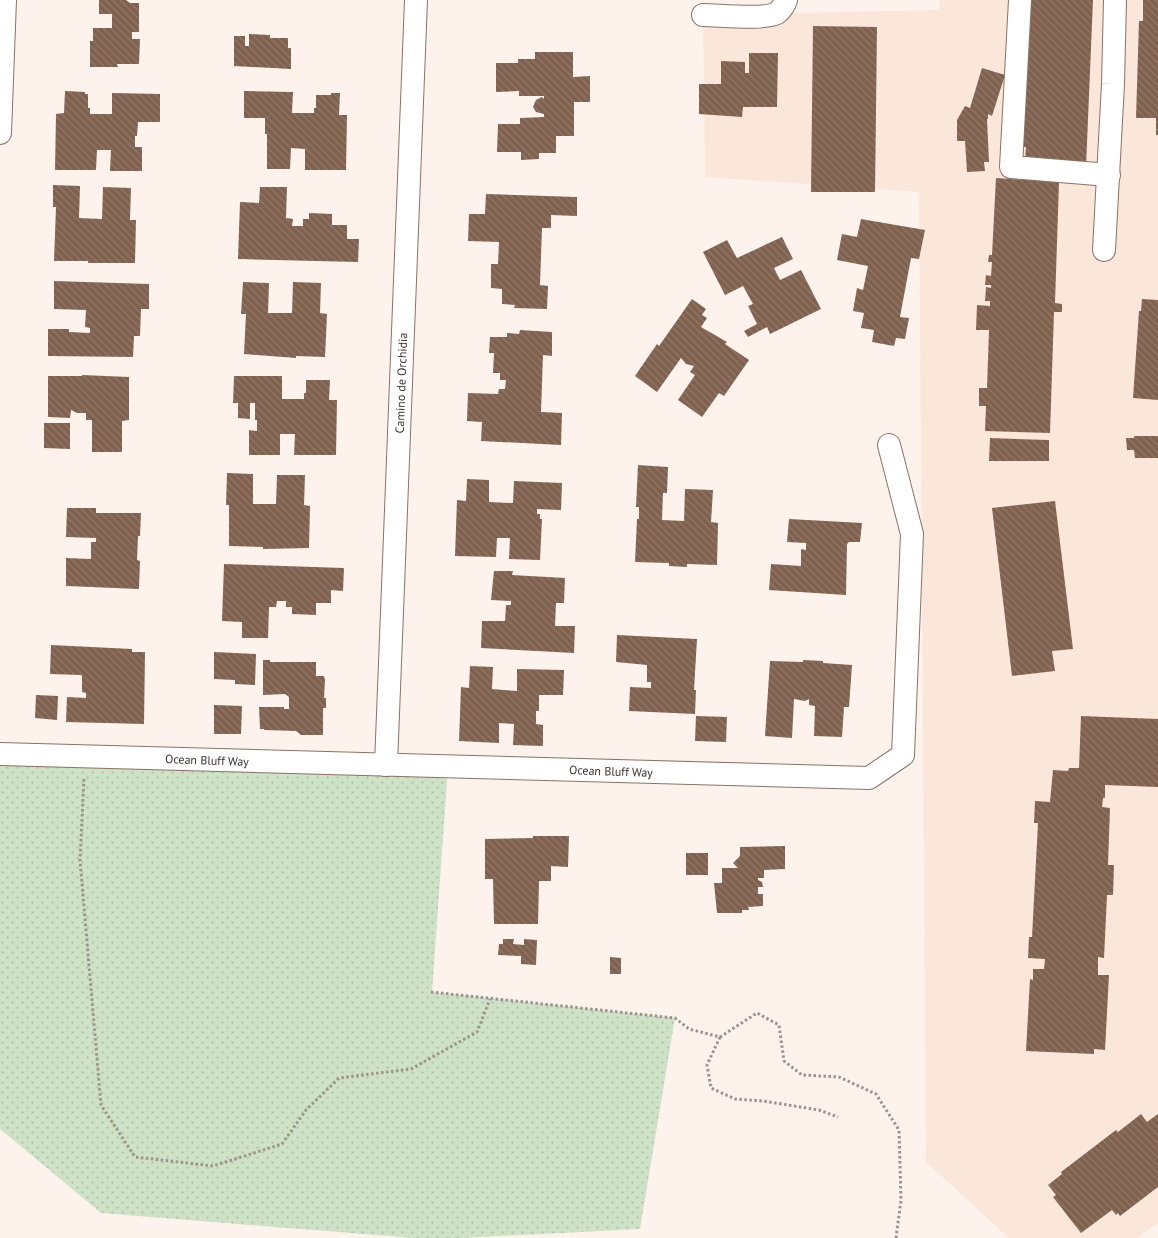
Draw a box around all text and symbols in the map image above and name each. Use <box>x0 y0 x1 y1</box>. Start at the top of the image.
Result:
street label: Camino de Orchidia <box>392 332 410 434</box>
street label: Ocean Bluff Way <box>165 751 250 769</box>
street label: Ocean Bluff Way <box>569 762 654 780</box>

